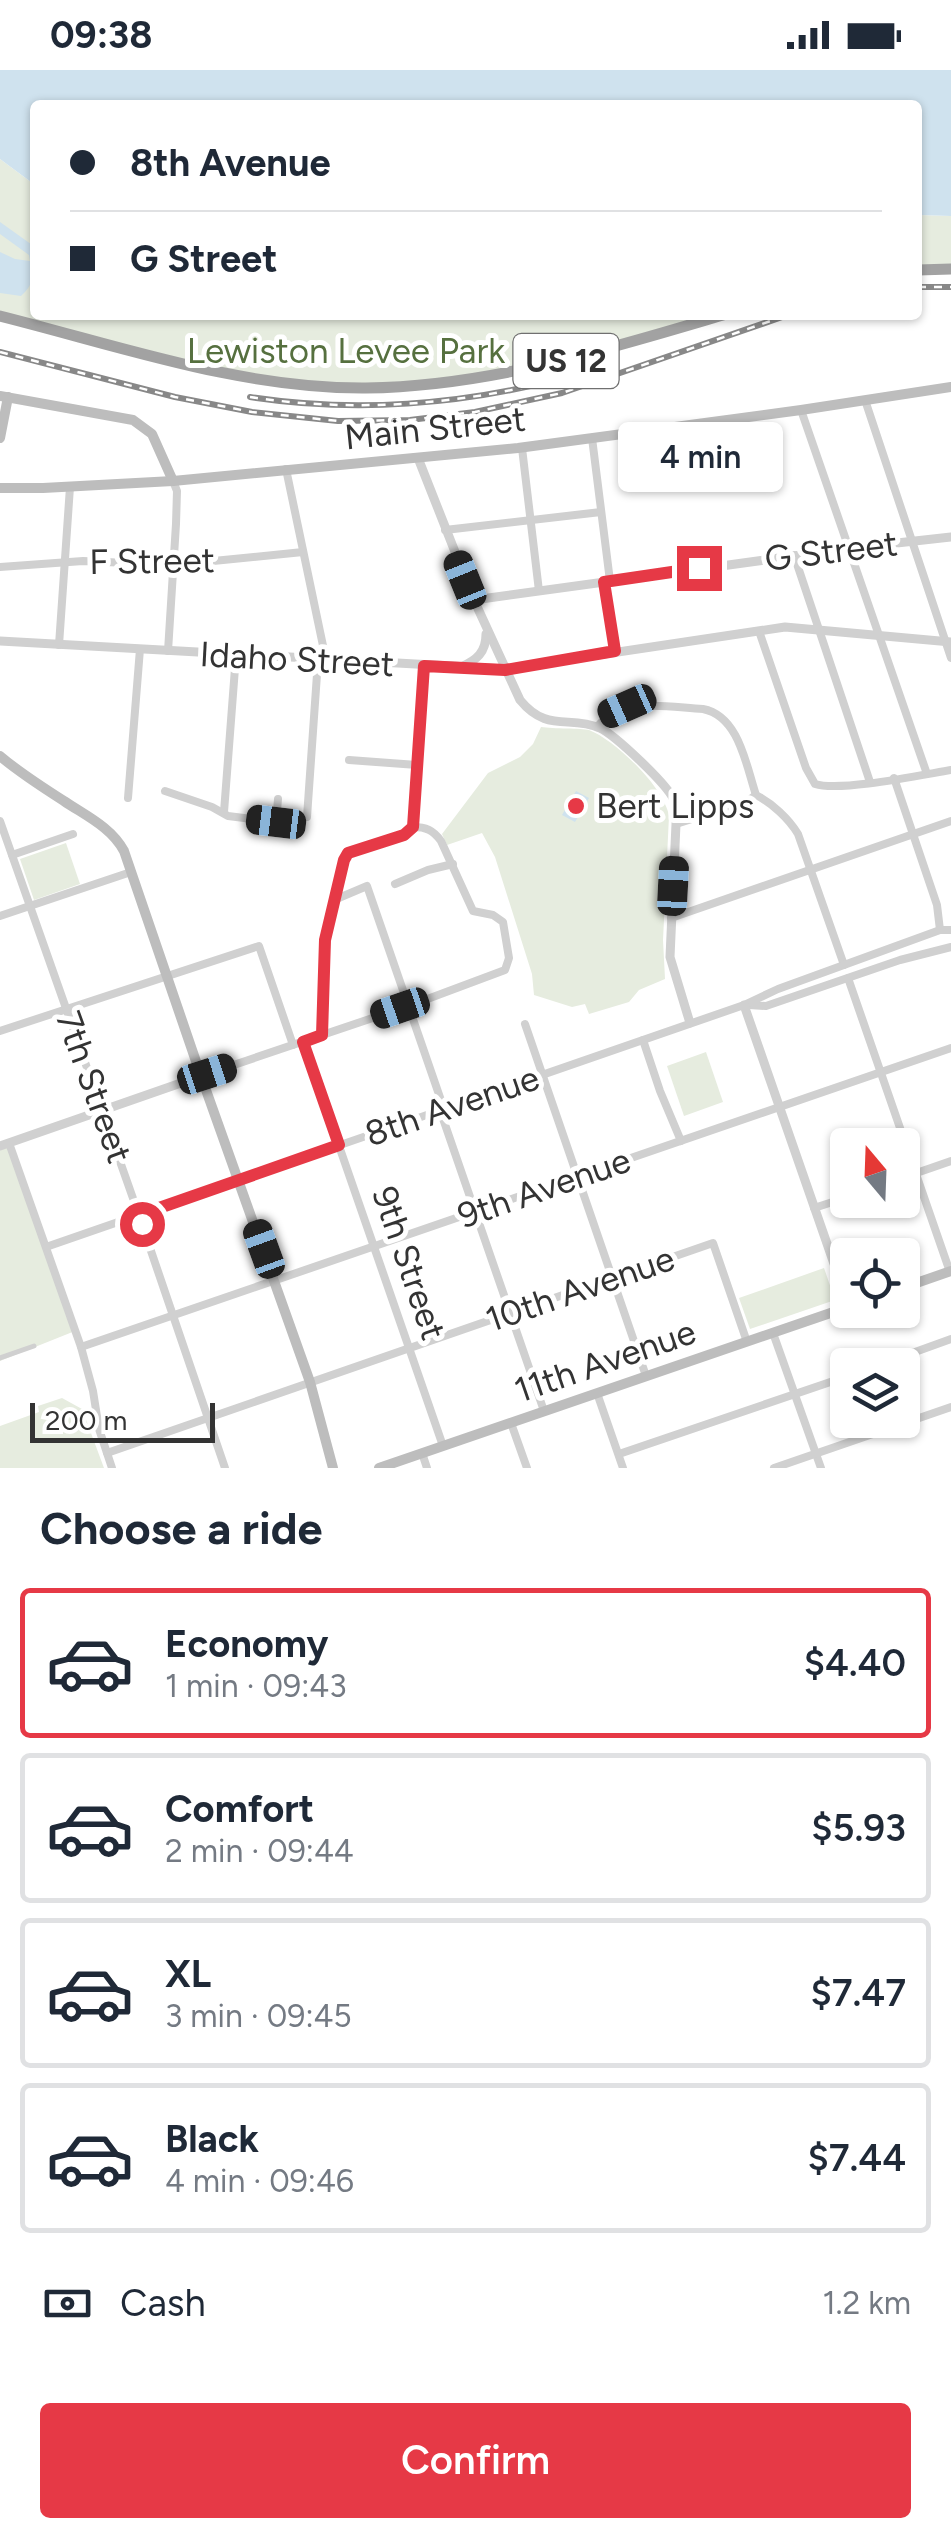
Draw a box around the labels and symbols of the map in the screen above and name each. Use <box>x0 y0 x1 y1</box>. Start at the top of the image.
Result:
park label: Lewiston Levee Park <box>187 330 505 372</box>
road number: US 12 <box>514 334 618 388</box>
street label: Main Street <box>342 398 528 458</box>
callout: 4 min <box>616 423 782 493</box>
street label: G Street <box>762 522 900 580</box>
street label: F Street <box>89 539 215 583</box>
route end <box>677 546 722 591</box>
car <box>440 547 490 613</box>
street label: Idaho Street <box>199 633 395 685</box>
car <box>593 680 661 732</box>
place label: Bert Lipps <box>596 785 754 827</box>
marker: Bert Lipps <box>565 795 587 817</box>
car <box>244 803 308 841</box>
car <box>656 855 690 917</box>
car <box>367 984 433 1032</box>
street label: 7th Street <box>47 1005 141 1169</box>
car <box>174 1050 240 1098</box>
street label: 8th Avenue <box>359 1057 545 1155</box>
north arrow <box>830 1128 920 1218</box>
street label: 9th Avenue <box>452 1139 636 1237</box>
street label: 9th Street <box>363 1181 455 1345</box>
route start <box>120 1202 165 1247</box>
car <box>240 1216 288 1282</box>
street label: 10th Avenue <box>480 1237 680 1341</box>
street label: 11th Avenue <box>509 1310 701 1412</box>
scale bar <box>30 1398 215 1442</box>

